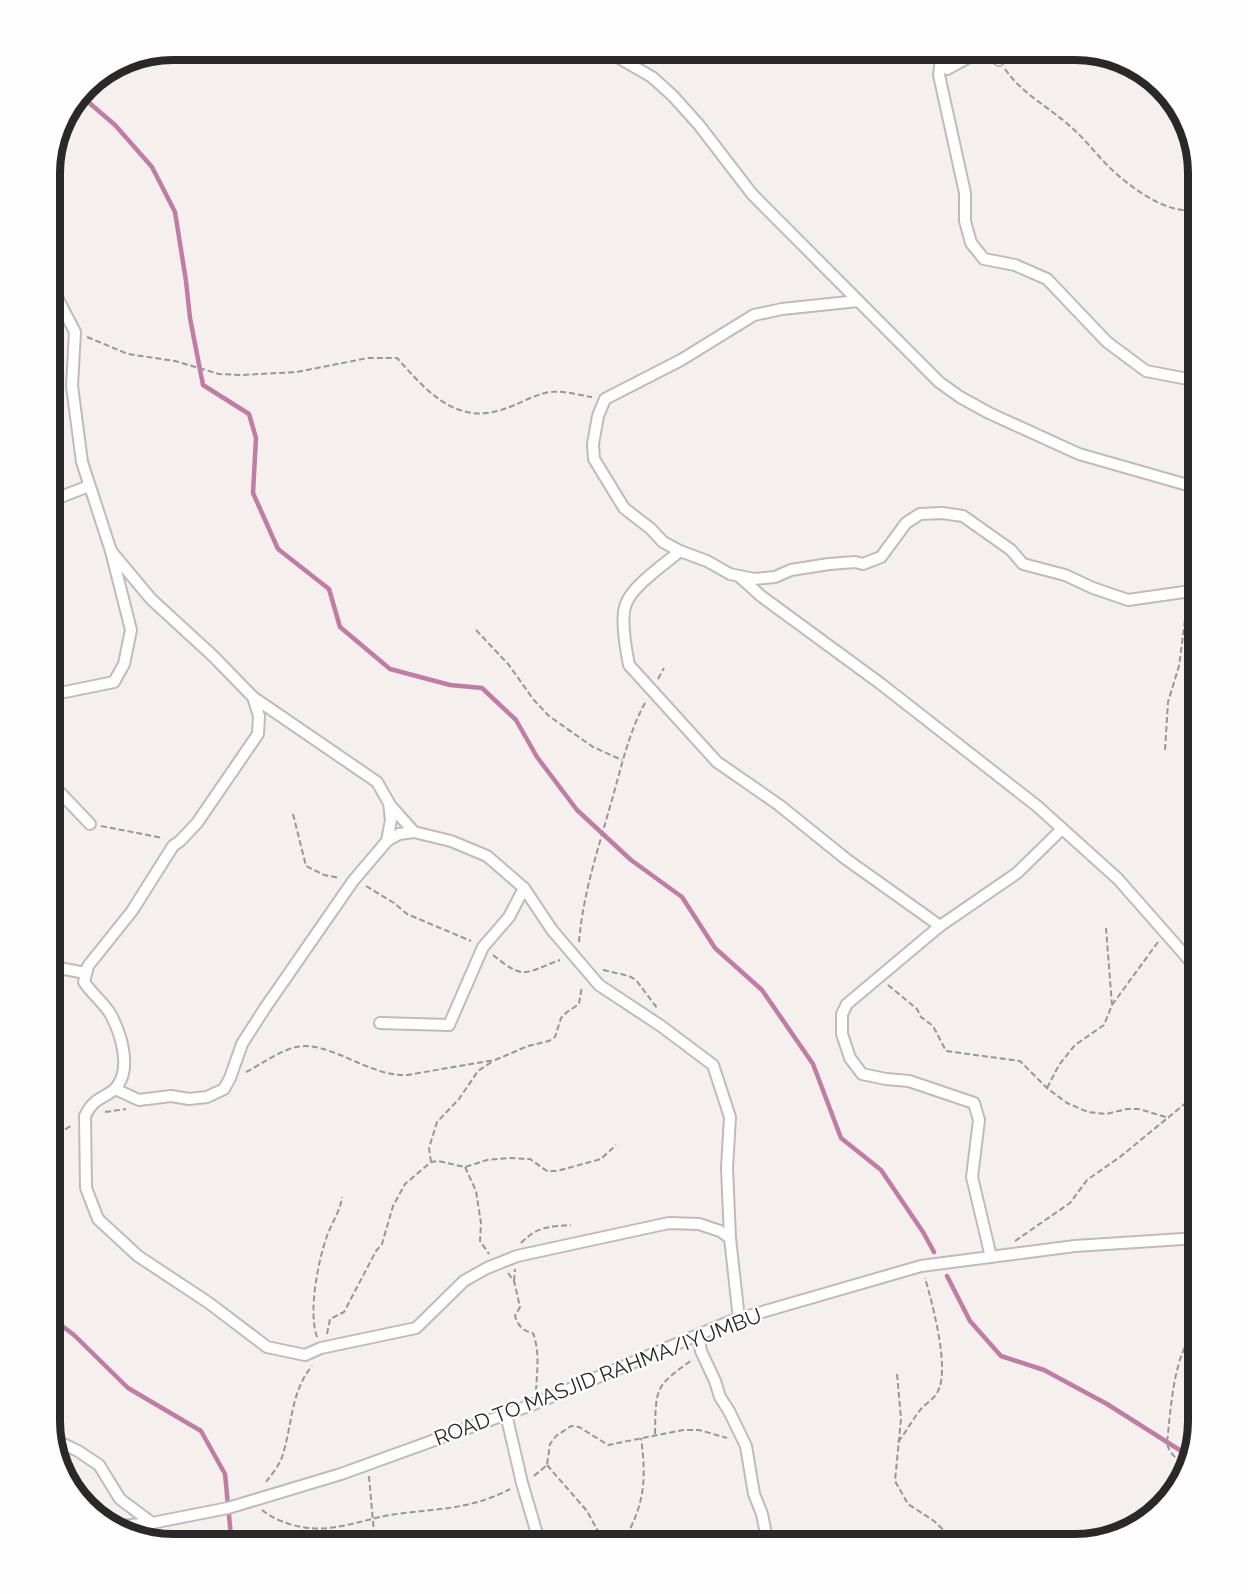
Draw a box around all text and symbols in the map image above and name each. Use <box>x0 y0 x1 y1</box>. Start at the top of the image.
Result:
street label: ROAD TO MASJID RAHMA/IYUMBU <box>431 1302 765 1451</box>

